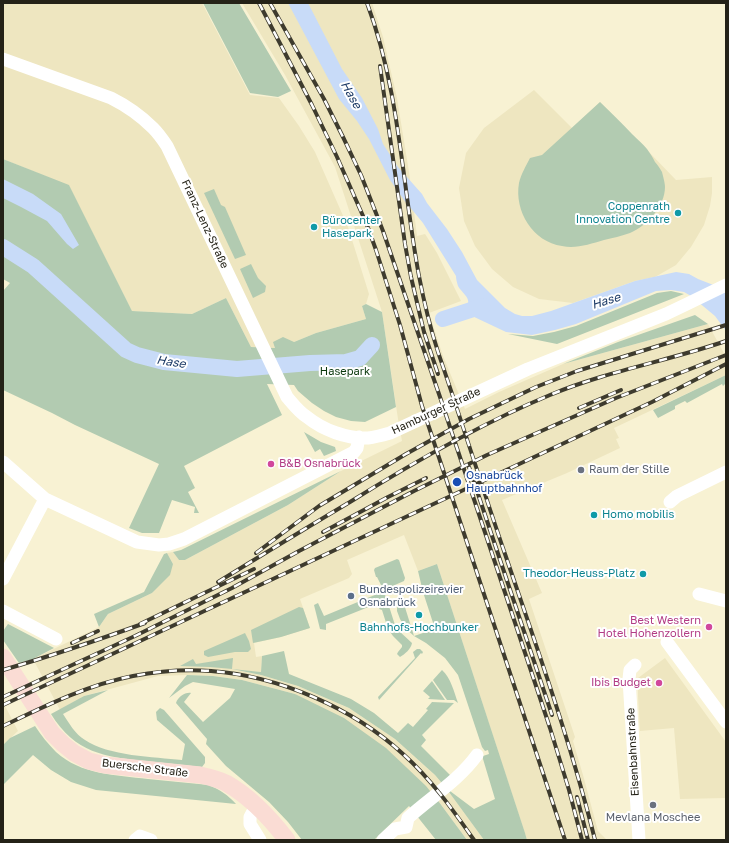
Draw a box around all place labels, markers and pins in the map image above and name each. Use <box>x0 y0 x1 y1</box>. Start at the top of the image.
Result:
place label: Coppenrath Innovation Centre <box>576 200 670 226</box>
marker: Coppenrath Innovation Centre <box>673 208 683 218</box>
place label: Bürocenter Hasepark <box>322 214 381 240</box>
marker: Bürocenter Hasepark <box>309 222 319 232</box>
place label: B&B Osnabrück <box>279 457 361 471</box>
marker: B&B Osnabrück <box>266 459 276 469</box>
place label: Raum der Stille <box>589 463 669 477</box>
marker: Raum der Stille <box>576 465 586 475</box>
place label: Osnabrück Hauptbahnhof <box>466 469 542 495</box>
marker: Osnabrück Hauptbahnhof <box>451 476 463 488</box>
place label: Homo mobilis <box>602 508 674 522</box>
marker: Homo mobilis <box>589 510 599 520</box>
place label: Theodor-Heuss-Platz <box>523 567 635 581</box>
marker: Theodor-Heuss-Platz <box>638 569 648 579</box>
place label: Bundespolizeirevier Osnabrück <box>359 583 464 609</box>
marker: Bundespolizeirevier Osnabrück <box>346 591 356 601</box>
marker: Bahnhofs-Hochbunker <box>414 610 424 620</box>
place label: Best Western Hotel Hohenzollern <box>598 614 701 640</box>
place label: Bahnhofs-Hochbunker <box>360 621 478 635</box>
marker: Best Western Hotel Hohenzollern <box>704 622 714 632</box>
place label: Ibis Budget <box>591 676 651 690</box>
marker: Ibis Budget <box>654 678 664 688</box>
marker: Mevlana Moschee <box>648 800 658 810</box>
place label: Mevlana Moschee <box>606 811 700 825</box>

